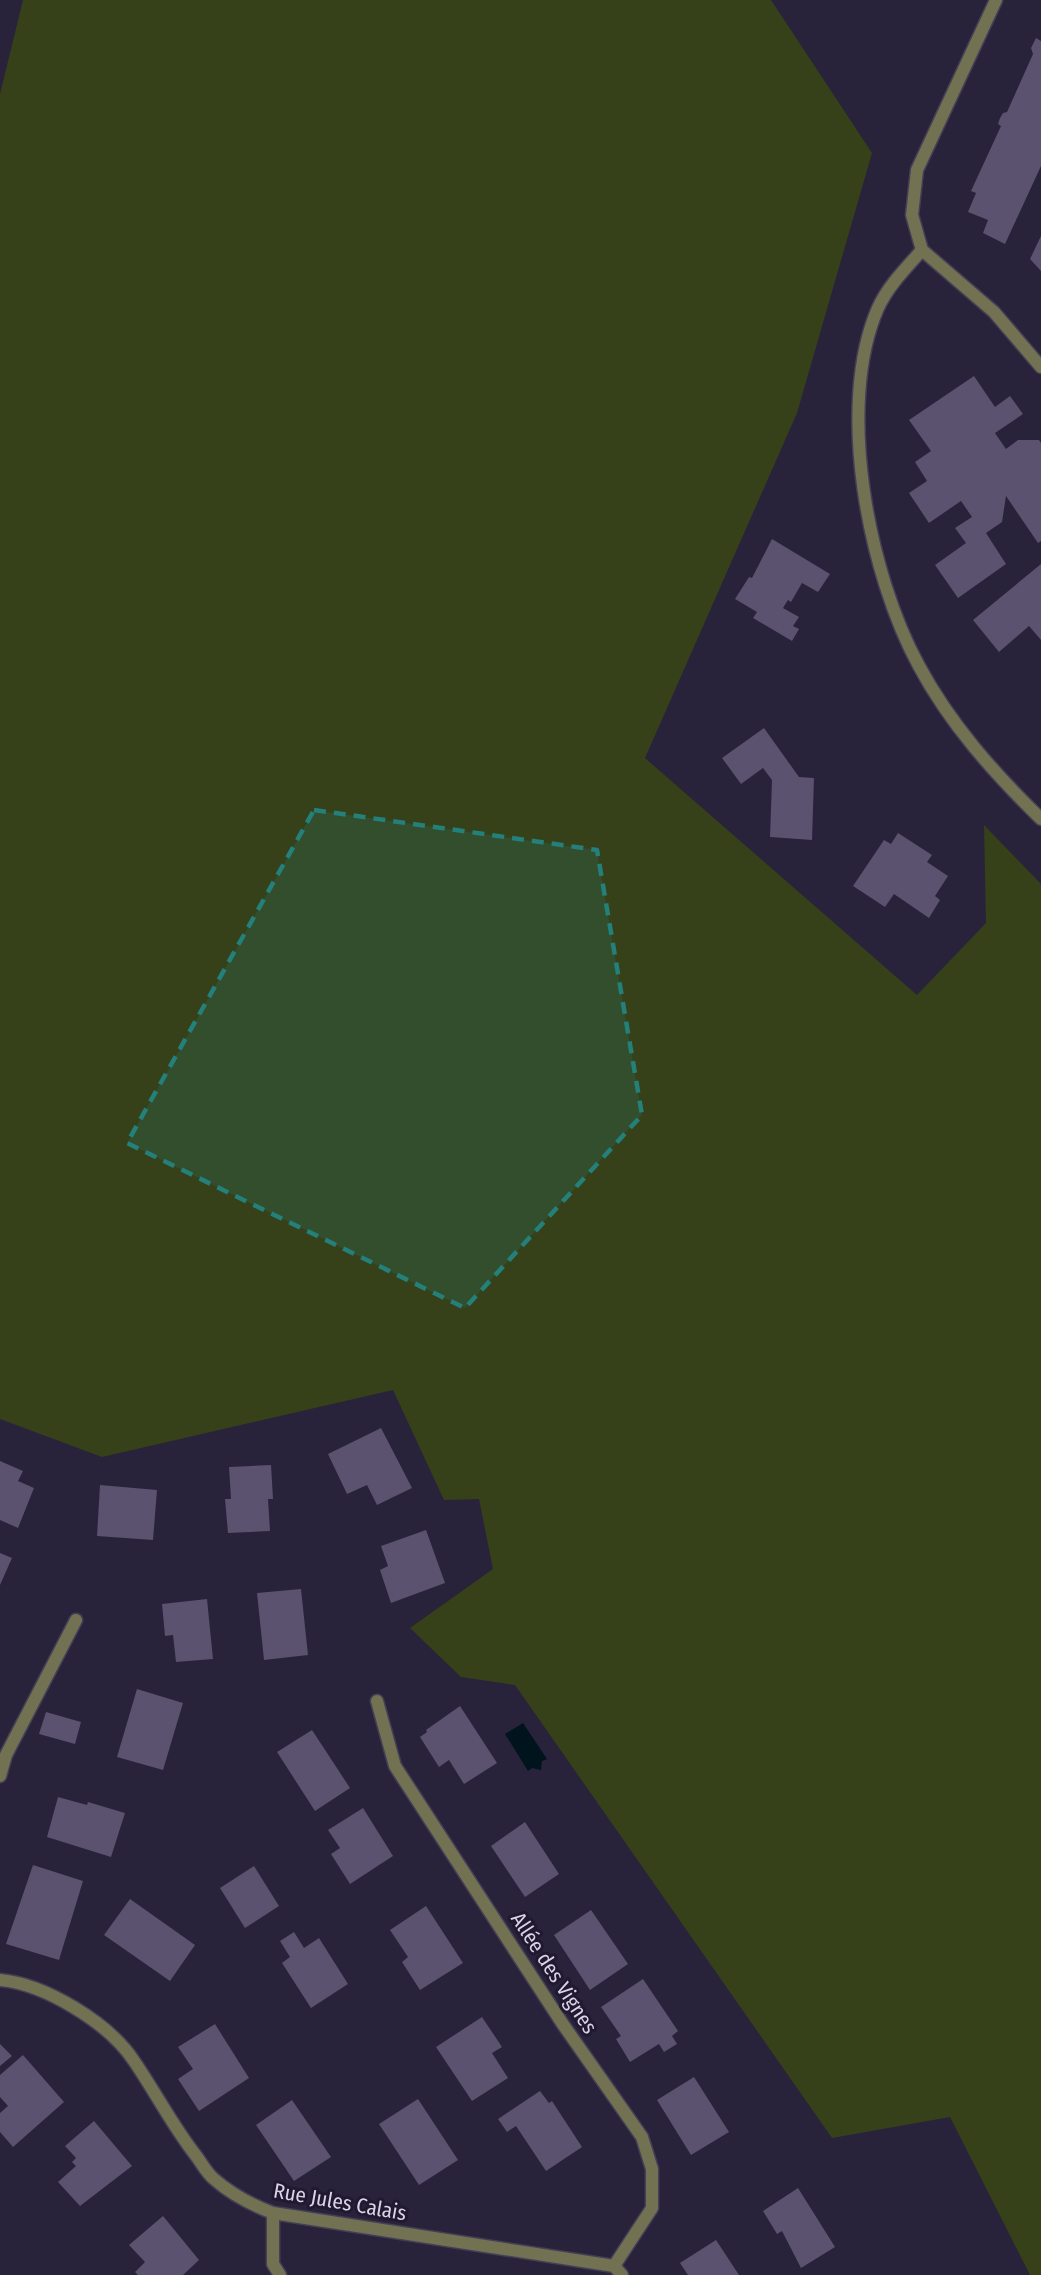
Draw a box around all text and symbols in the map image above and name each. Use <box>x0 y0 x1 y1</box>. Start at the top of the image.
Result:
street label: Allée des Vignes <box>505 1907 603 2039</box>
street label: Rue Jules Calais <box>271 2178 409 2227</box>

